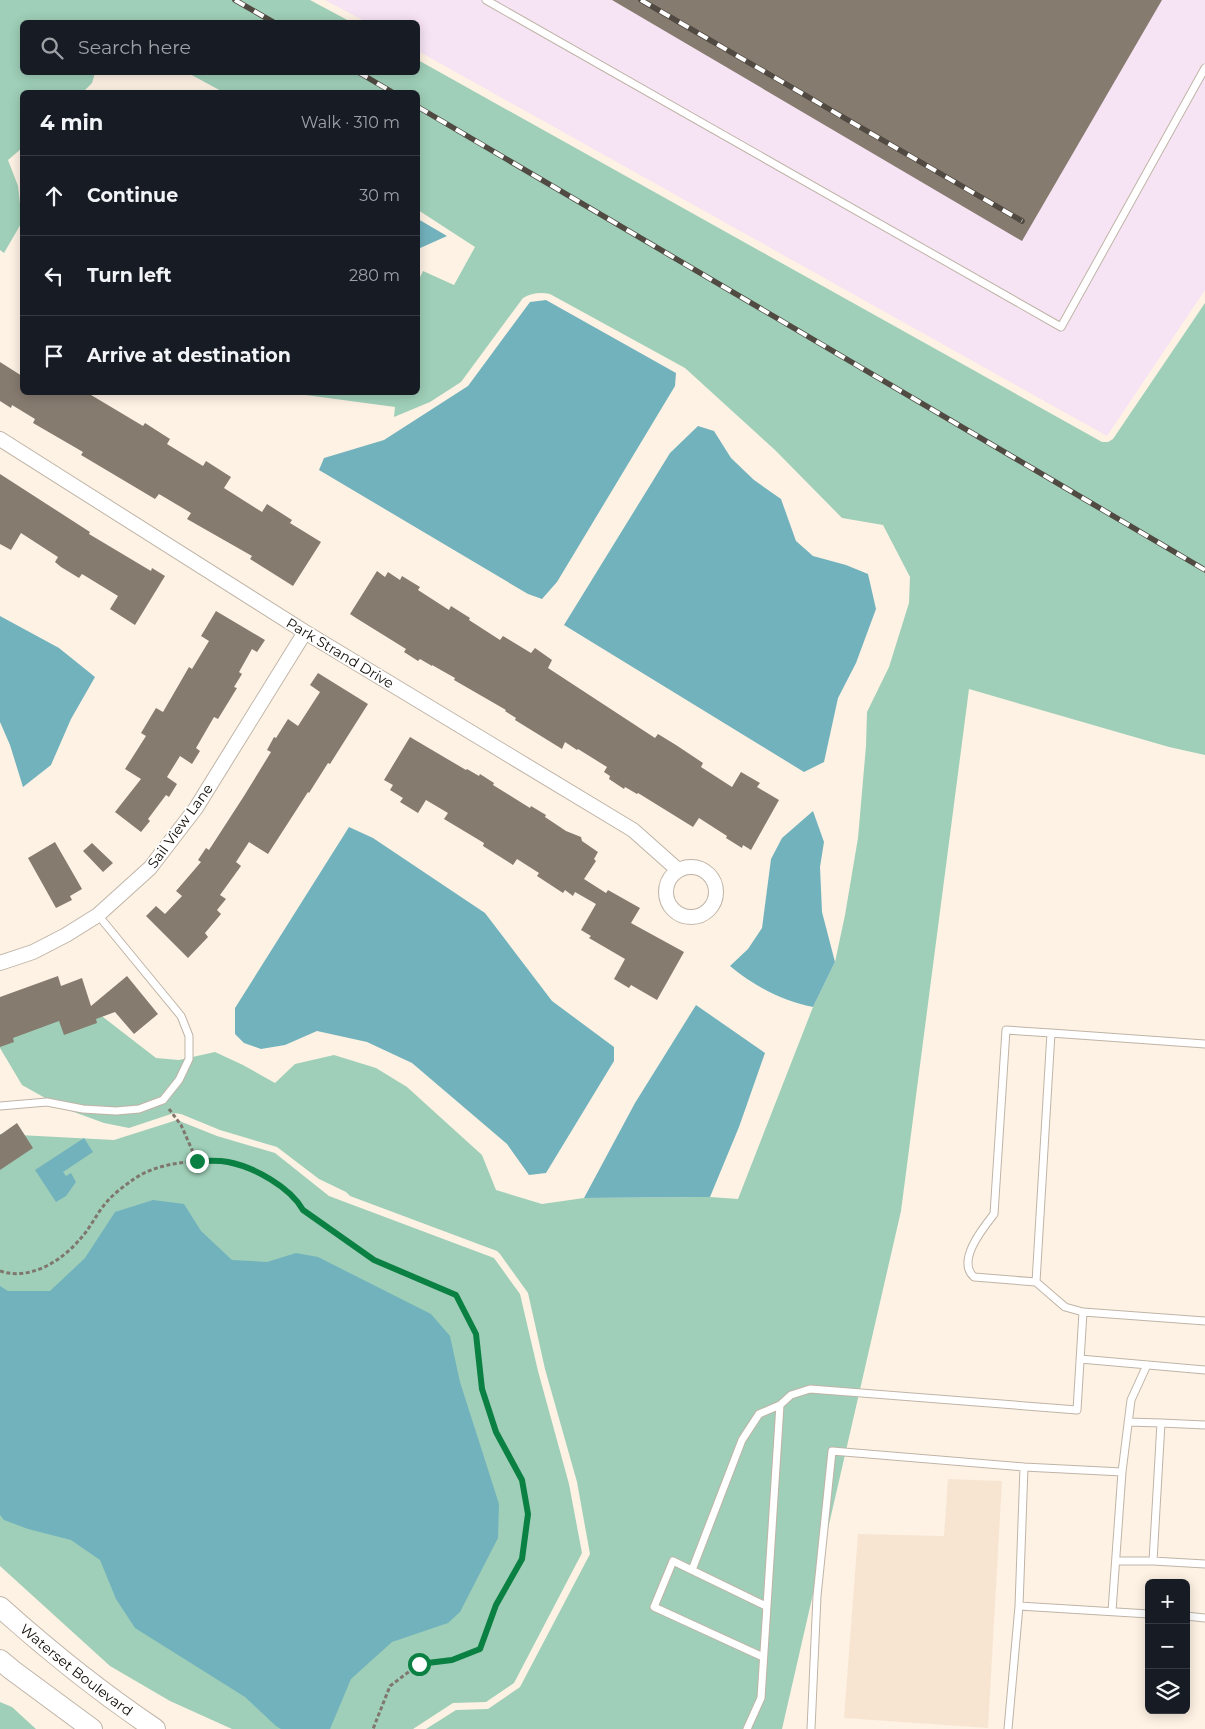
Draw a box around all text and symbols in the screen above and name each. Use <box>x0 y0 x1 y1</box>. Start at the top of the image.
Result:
search box <box>20 20 420 75</box>
icon: search <box>38 34 66 62</box>
text: Search here <box>78 36 191 59</box>
text: 4 min <box>40 110 103 135</box>
text: Walk · 310 m <box>301 113 400 132</box>
icon: ahead <box>40 182 68 210</box>
text: Continue <box>87 184 178 207</box>
text: 30 m <box>359 186 400 205</box>
icon: left <box>40 262 68 290</box>
text: Turn left <box>87 264 172 287</box>
text: 280 m <box>349 266 400 285</box>
icon: arrive <box>40 342 68 370</box>
text: Arrive at destination <box>87 344 291 367</box>
street label: Park Strand Drive <box>283 614 397 692</box>
street label: Sail View Lane <box>143 780 217 872</box>
route end <box>186 1150 209 1173</box>
map controls <box>1145 1579 1190 1714</box>
button: + <box>1145 1579 1190 1624</box>
street label: Waterset Boulevard <box>16 1620 136 1720</box>
button: − <box>1145 1624 1190 1669</box>
route start <box>408 1653 431 1676</box>
button: layers <box>1145 1669 1190 1714</box>

